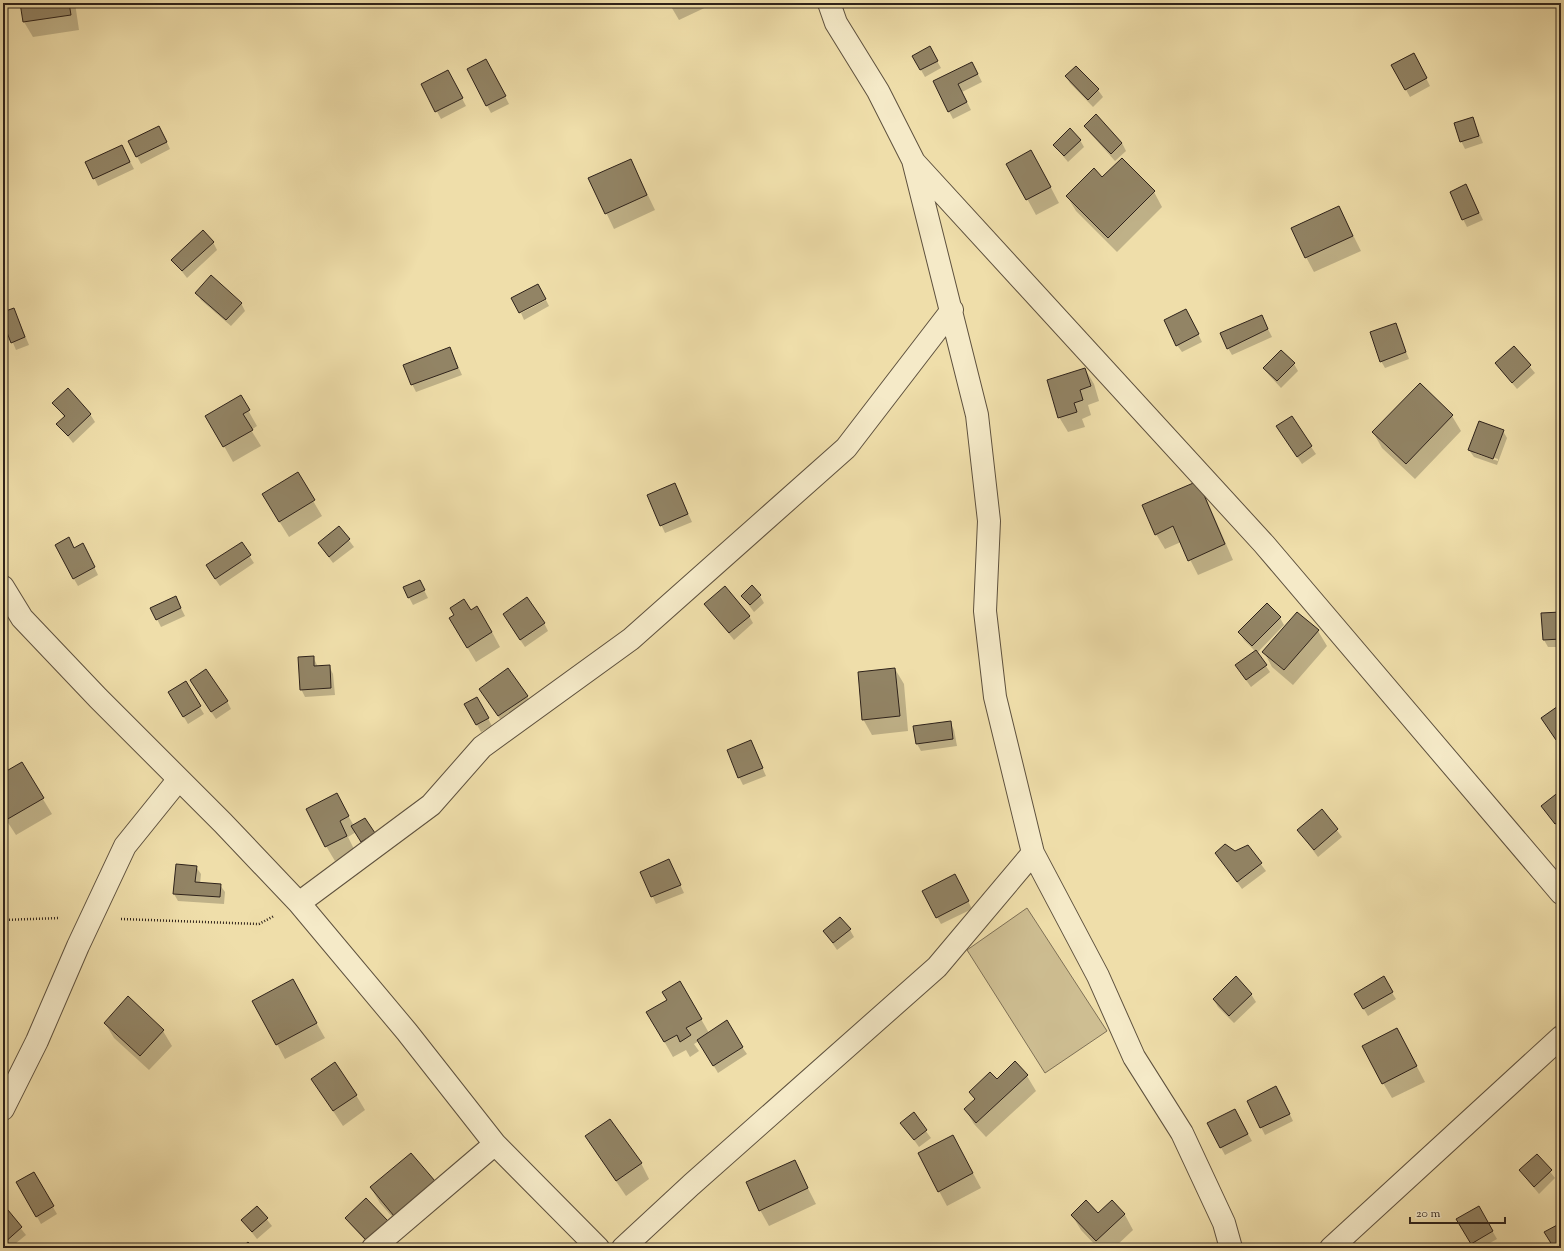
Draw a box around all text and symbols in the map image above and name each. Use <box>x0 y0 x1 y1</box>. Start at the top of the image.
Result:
scale bar <box>1410 1199 1505 1225</box>
text: 20 m <box>1416 1205 1441 1223</box>

